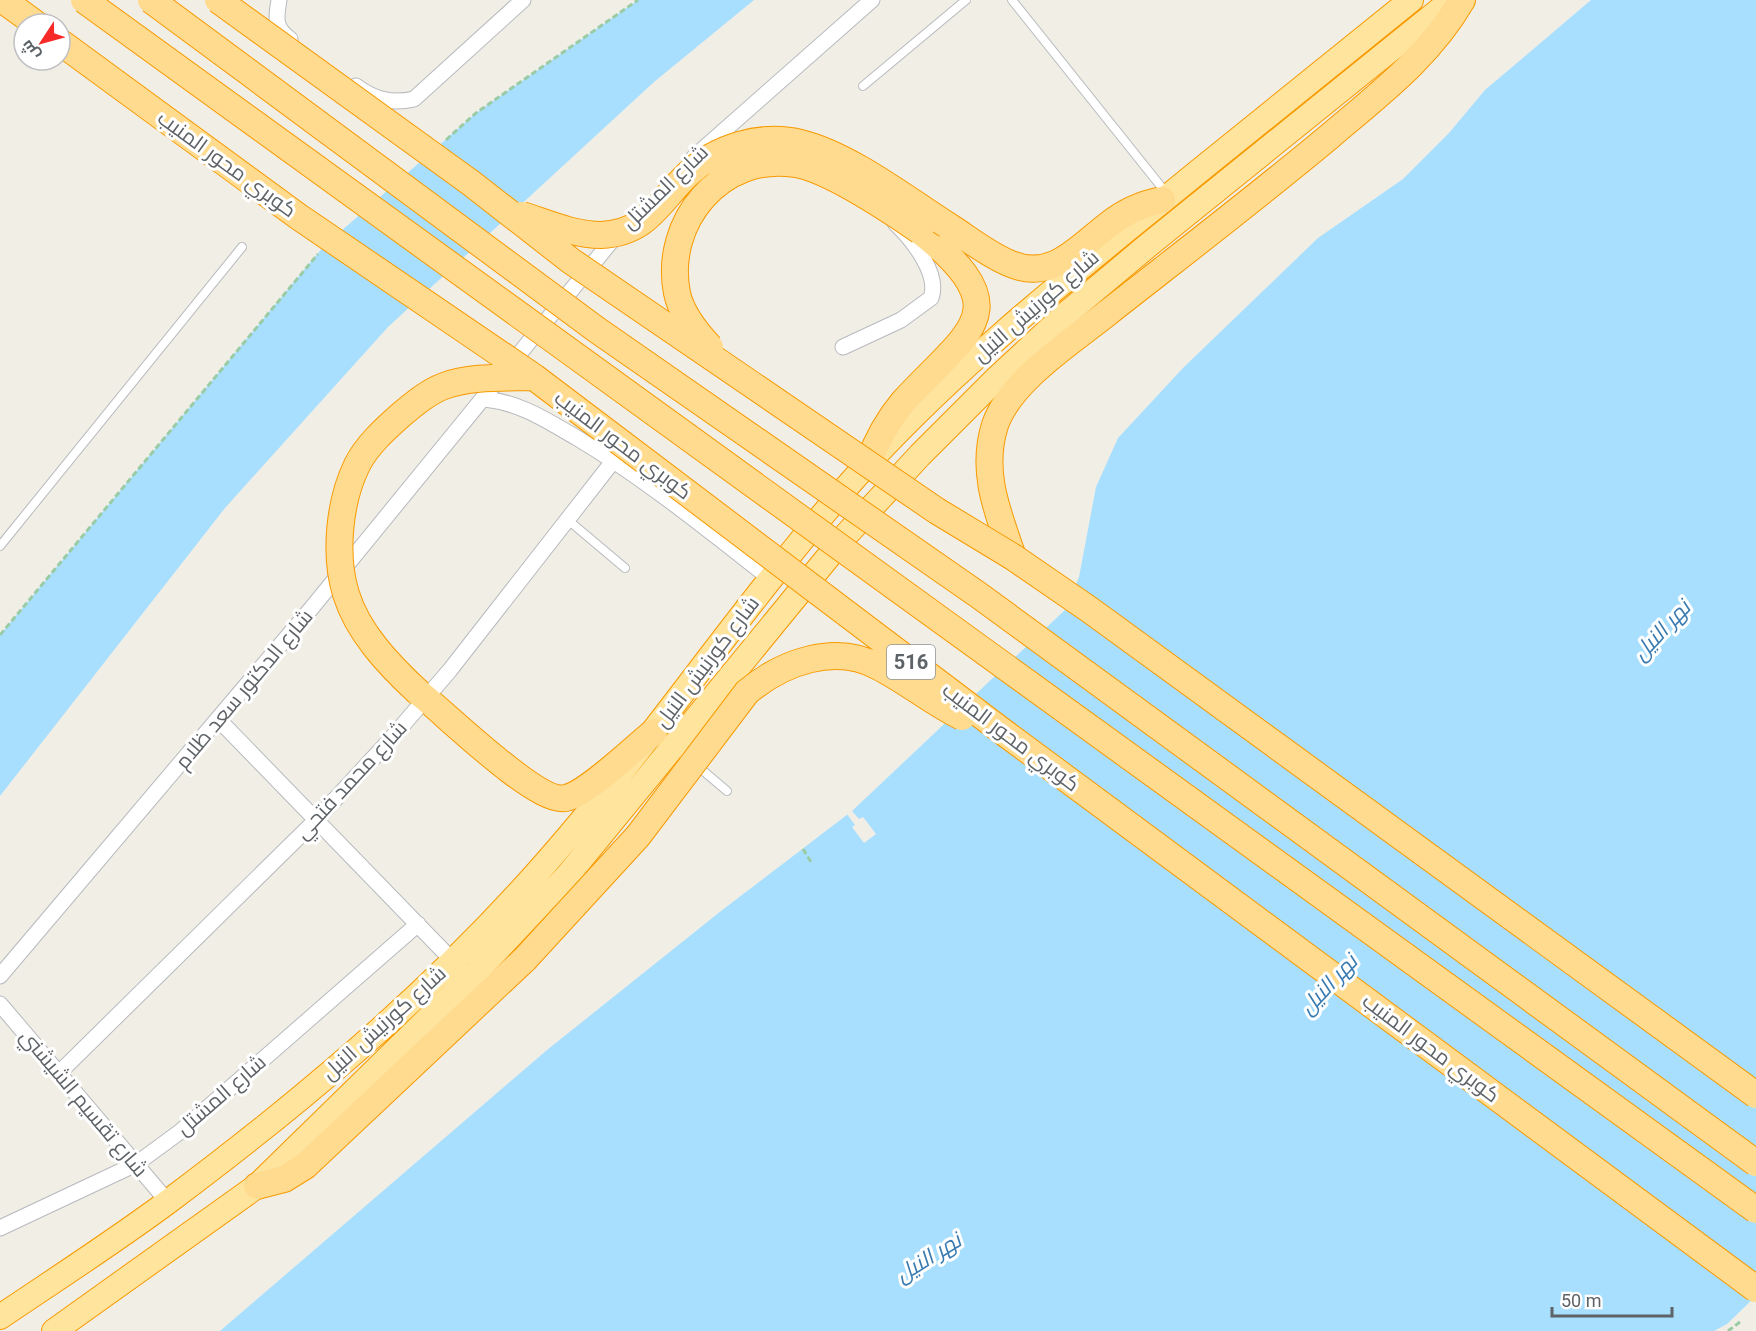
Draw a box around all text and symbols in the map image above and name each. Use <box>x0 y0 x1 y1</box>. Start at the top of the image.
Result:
north arrow <box>12 12 72 72</box>
text: ش <box>17 37 44 64</box>
street label: كوبري محور المنيب <box>151 106 301 226</box>
street label: شارع المشتل <box>617 140 714 235</box>
street label: شارع كورنيش النيل <box>968 245 1105 368</box>
street label: كوبري محور المنيب <box>547 386 696 508</box>
street label: شارع كورنيش النيل <box>650 592 766 734</box>
water label: نهر النيل <box>1627 594 1697 666</box>
street label: شارع الدكتور سعد ظلام <box>170 604 319 775</box>
road number: 516 <box>887 645 935 679</box>
street label: كوبري محور المنيب <box>935 678 1084 800</box>
street label: شارع محمد فتحي <box>290 716 415 847</box>
water label: نهر النيل <box>1294 948 1364 1020</box>
street label: شارع كورنيش النيل <box>317 961 452 1086</box>
street label: كوبري محور المنيب <box>1355 989 1504 1111</box>
street label: شارع تقسيم الشيشني <box>12 1024 153 1184</box>
street label: شارع المشتل <box>171 1050 272 1142</box>
water label: نهر النيل <box>891 1226 968 1288</box>
scale bar <box>1552 1280 1672 1318</box>
text: 50 m <box>1561 1290 1601 1311</box>

